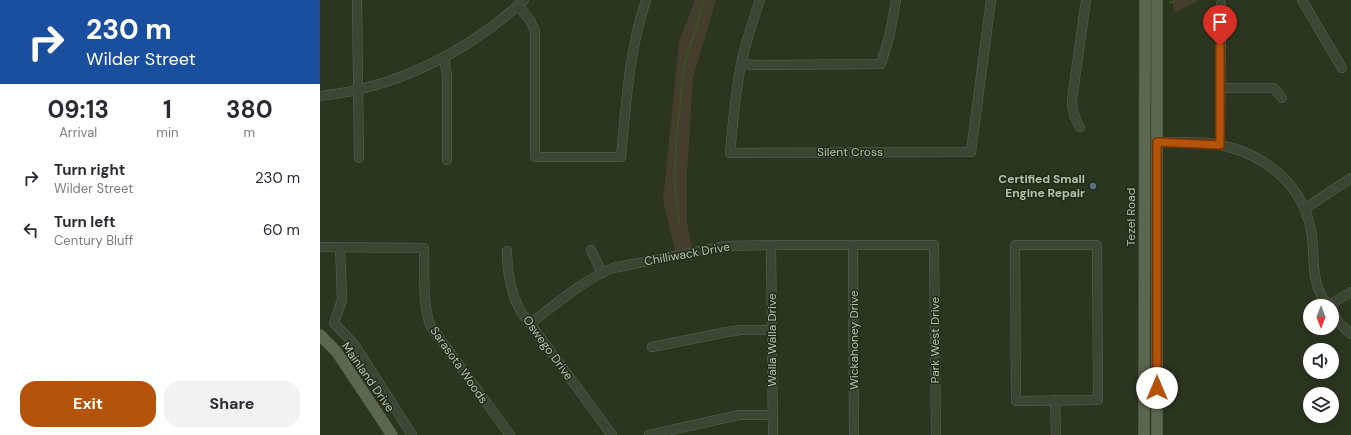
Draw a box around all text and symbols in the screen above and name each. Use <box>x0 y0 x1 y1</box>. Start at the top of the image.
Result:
pin <box>1203 5 1237 46</box>
text: 230 m <box>86 11 172 48</box>
icon: arrive <box>1209 11 1231 33</box>
icon: right <box>20 16 72 68</box>
text: Wilder Street <box>86 47 196 71</box>
text: 09:13 <box>47 94 109 125</box>
text: 1 <box>163 94 172 125</box>
text: 380 <box>226 94 273 125</box>
text: Arrival <box>59 124 97 141</box>
text: min <box>156 124 179 141</box>
text: m <box>243 124 255 141</box>
street label: Silent Cross <box>817 144 883 160</box>
text: Turn right <box>54 160 125 180</box>
icon: right <box>20 167 42 189</box>
text: 230 m <box>255 168 300 188</box>
place label: Certified Small Engine Repair <box>998 171 1085 201</box>
text: Wilder Street <box>54 180 133 197</box>
marker: Certified Small Engine Repair <box>1088 181 1098 191</box>
street label: Tezel Road <box>1123 188 1139 246</box>
text: Turn left <box>54 212 115 232</box>
icon: left <box>20 219 42 241</box>
text: 60 m <box>263 220 300 240</box>
text: Century Bluff <box>54 232 133 249</box>
street label: Chilliwack Drive <box>643 239 731 269</box>
street label: Wickahoney Drive <box>846 290 862 390</box>
street label: Walla Walla Drive <box>764 293 780 387</box>
street label: Park West Drive <box>927 296 943 383</box>
north arrow <box>1303 299 1339 335</box>
map controls <box>1303 299 1339 423</box>
street label: Oswego Drive <box>519 313 577 384</box>
street label: Sarasota Woods <box>426 323 492 407</box>
street label: Mainland Drive <box>338 339 398 415</box>
button: sound <box>1303 343 1339 379</box>
position arrow <box>1136 367 1178 409</box>
button: Exit <box>20 381 156 427</box>
button: Share <box>164 381 300 427</box>
button: layers <box>1303 387 1339 423</box>

